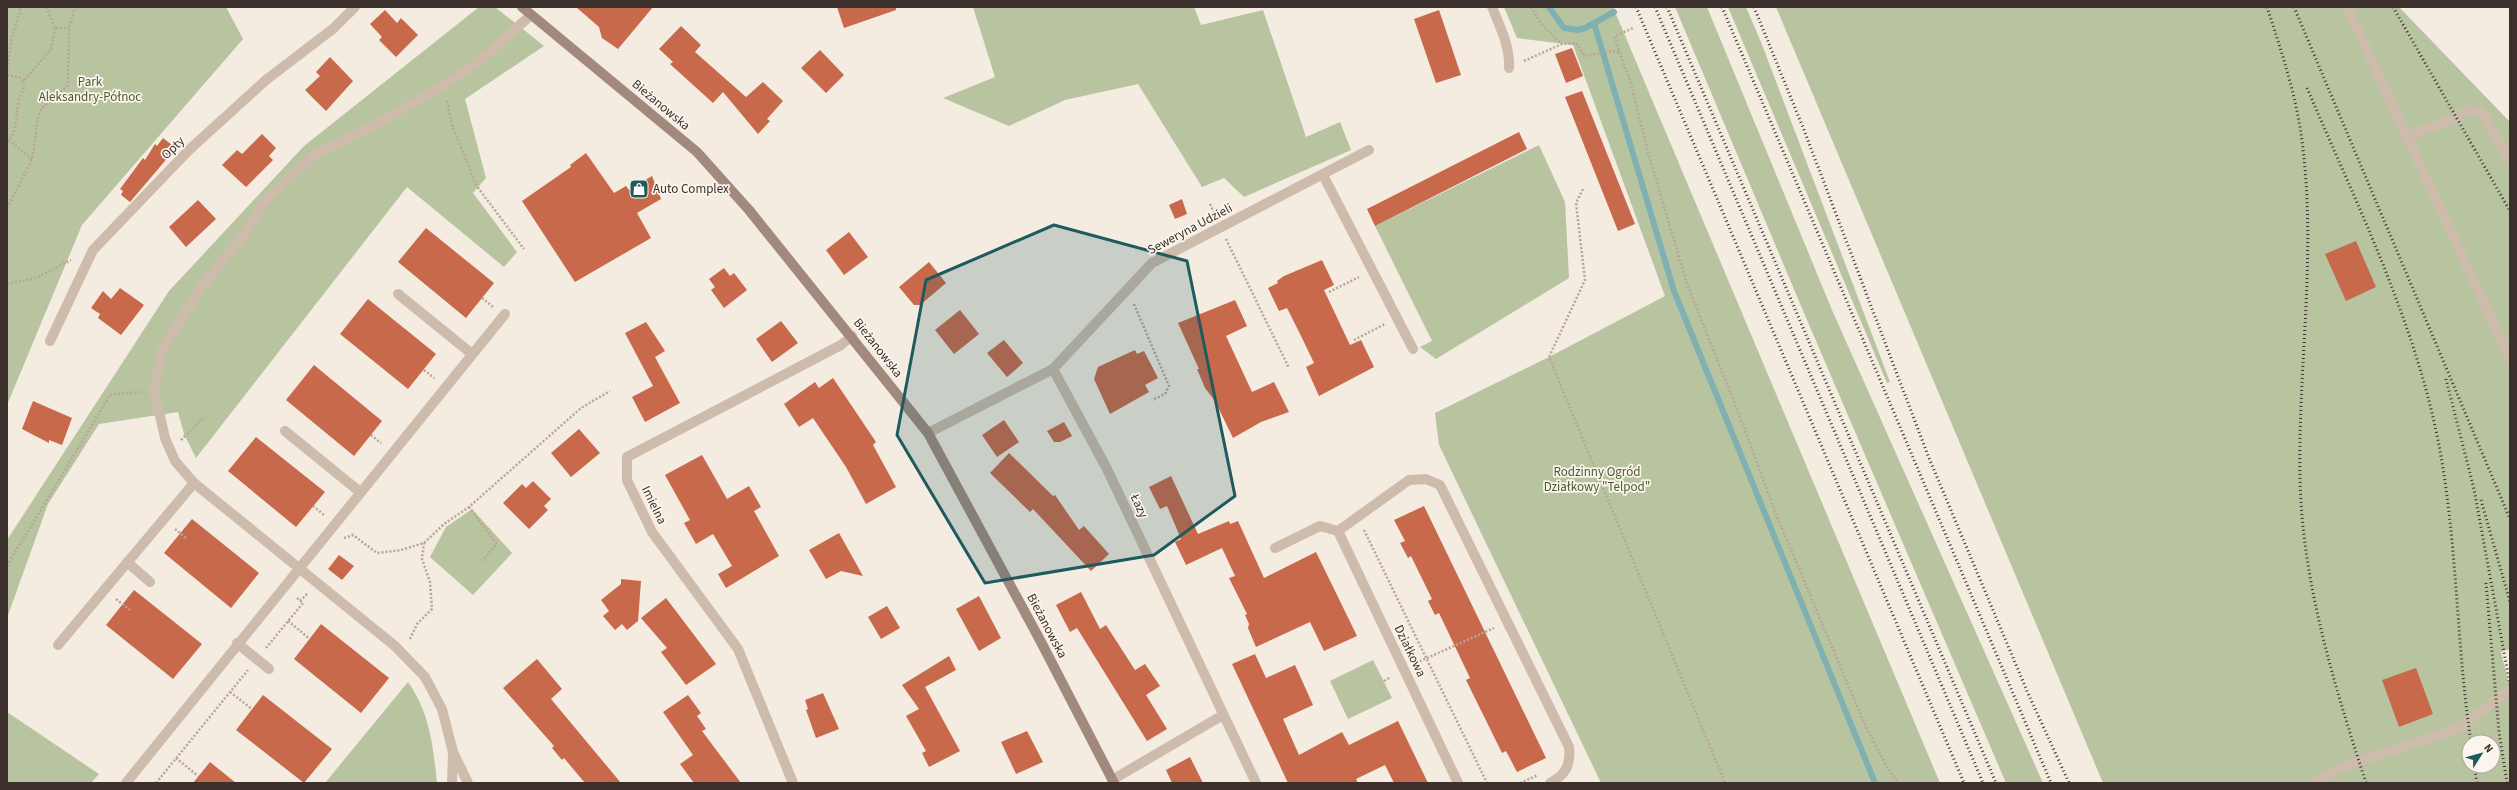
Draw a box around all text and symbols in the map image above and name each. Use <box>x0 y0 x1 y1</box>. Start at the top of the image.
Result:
park label: Park Aleksandry-Północ <box>39 73 141 106</box>
street label: Bieżanowska <box>628 75 694 135</box>
street label: Opty <box>157 132 189 164</box>
shop icon: Auto Complex <box>628 178 650 200</box>
place label: Auto Complex <box>653 180 729 198</box>
street label: Seweryna Udzieli <box>1144 199 1236 259</box>
street label: Bieżanowska <box>849 315 907 381</box>
park label: Rodzinny Ogród Działkowy "Telpod" <box>1544 463 1650 496</box>
street label: Imielna <box>637 483 671 527</box>
street label: Łazy <box>1125 490 1152 521</box>
street label: Bieżanowska <box>1022 590 1072 662</box>
street label: Działkowa <box>1390 622 1430 680</box>
north arrow <box>2461 734 2501 774</box>
text: N <box>2480 741 2497 756</box>

